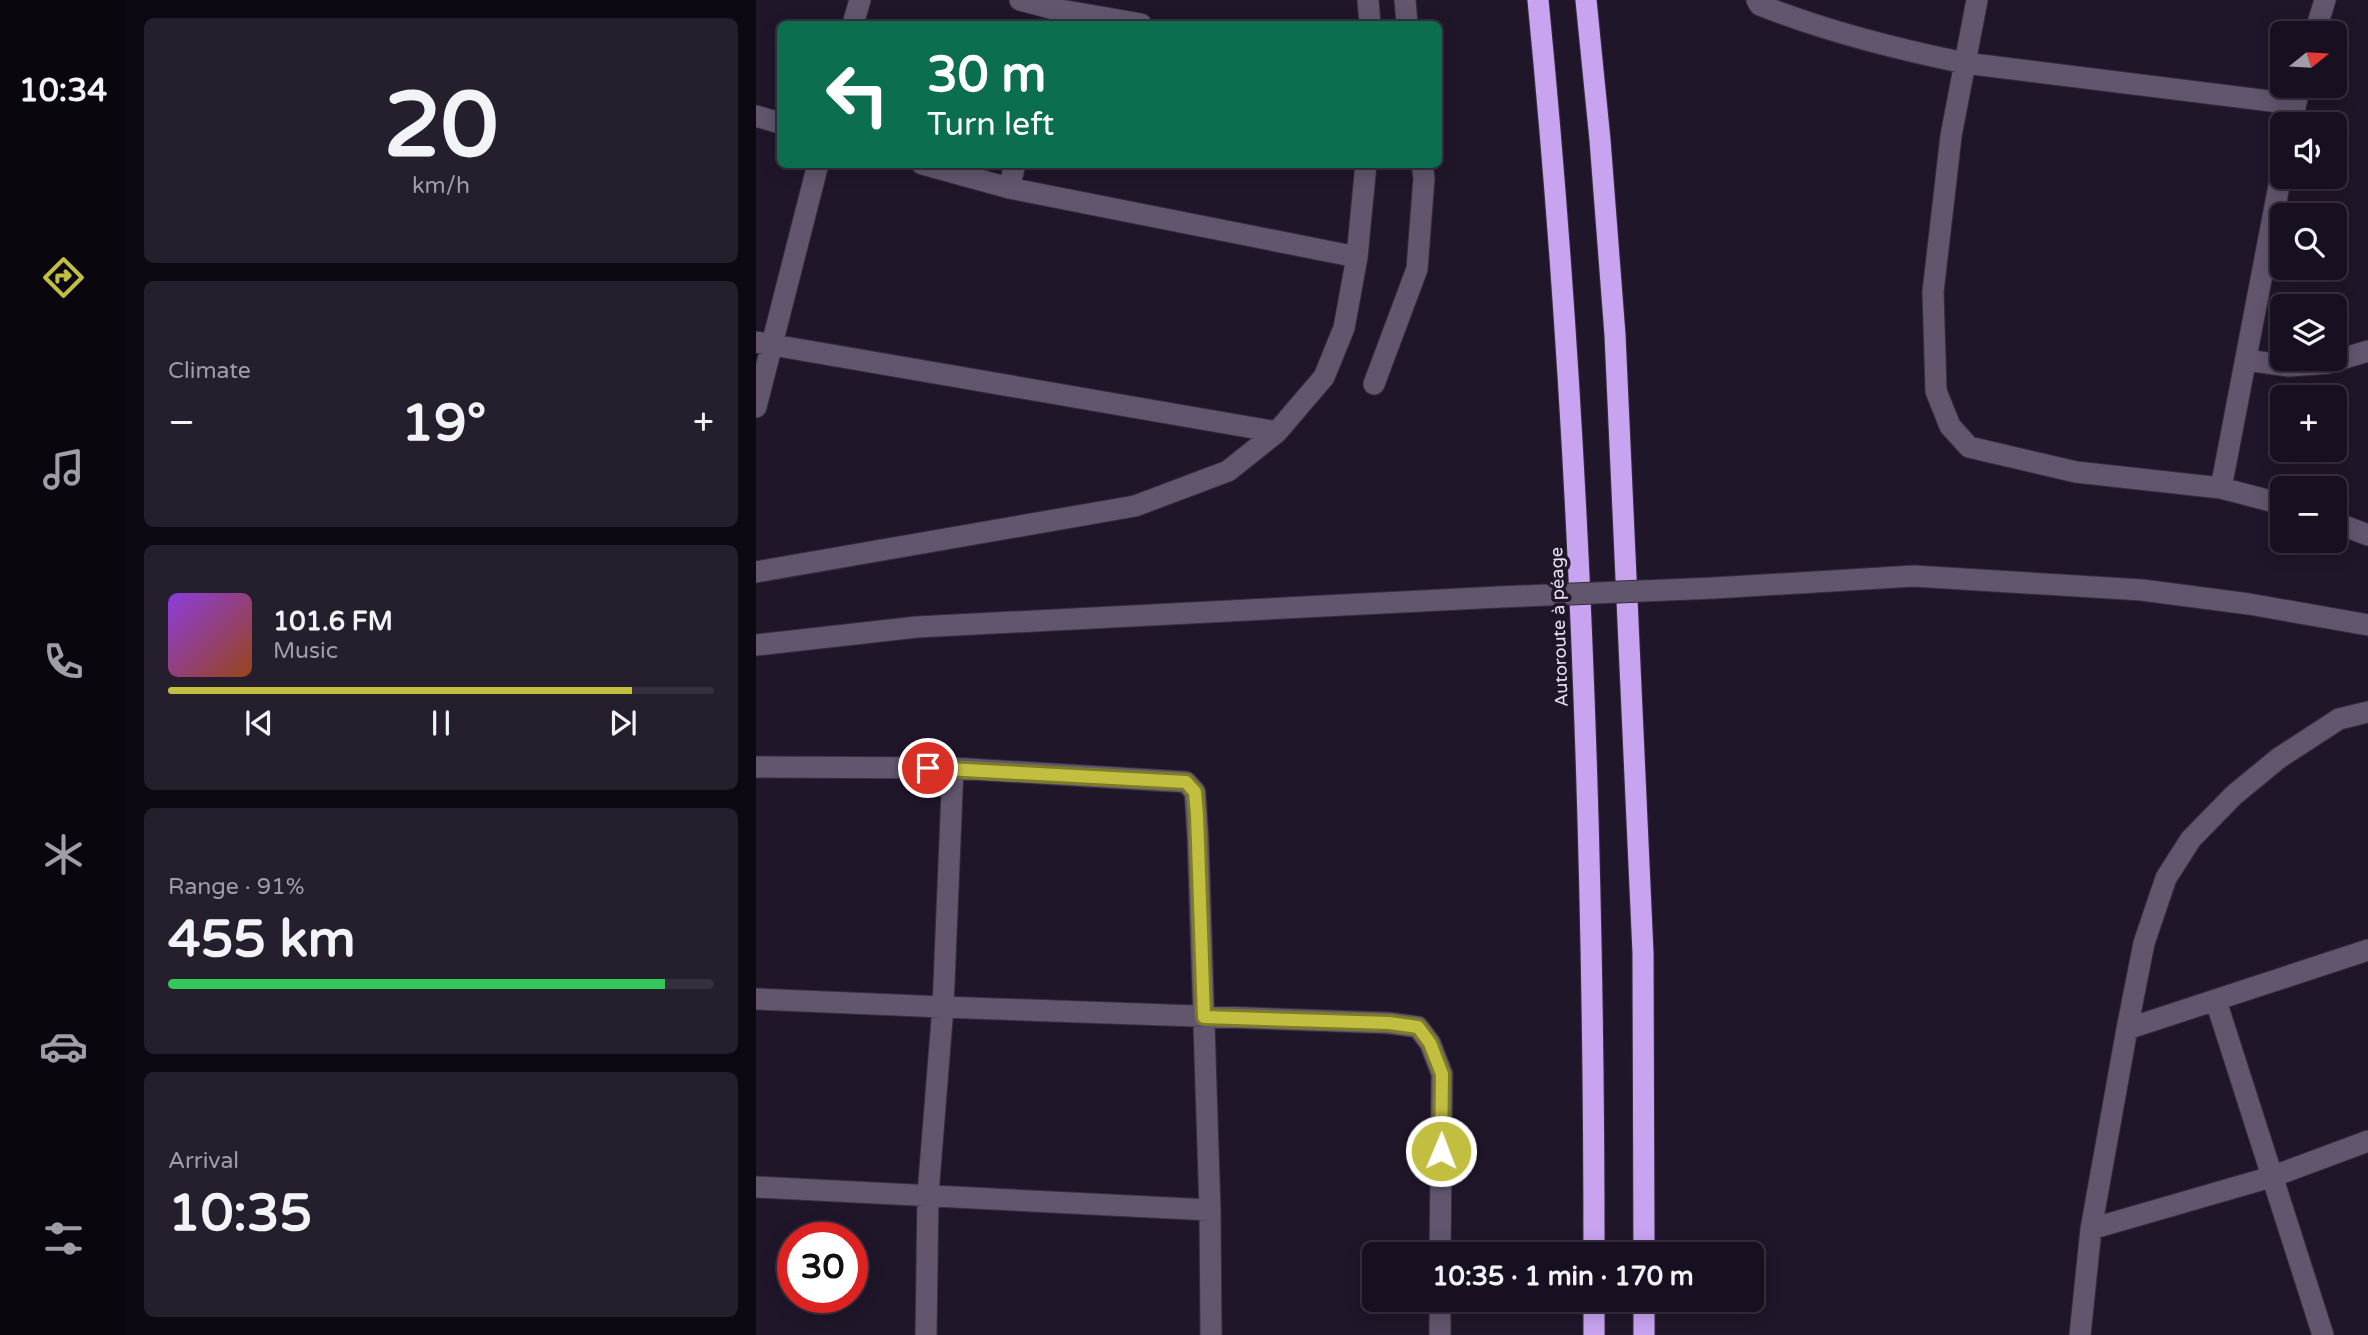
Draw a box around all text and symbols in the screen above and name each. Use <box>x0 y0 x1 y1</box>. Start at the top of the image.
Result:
north arrow <box>2270 21 2347 98</box>
map controls <box>2270 21 2347 553</box>
text: 30 m <box>927 46 1046 105</box>
icon: left <box>812 49 903 140</box>
text: 20 <box>384 71 498 181</box>
text: 10:34 <box>19 72 107 110</box>
text: Turn left <box>927 106 1054 144</box>
button: sound <box>2270 112 2347 189</box>
text: km/h <box>412 172 470 200</box>
button: search <box>2270 203 2347 280</box>
icon: directions <box>39 253 88 302</box>
button: layers <box>2270 294 2347 371</box>
text: Climate <box>168 357 251 385</box>
button: + <box>2270 385 2347 462</box>
text: 19° <box>401 392 486 455</box>
text: − <box>168 400 195 446</box>
text: + <box>693 400 714 446</box>
icon: music <box>39 445 88 494</box>
button: − <box>2270 476 2347 553</box>
street label: Autoroute à péage <box>1545 547 1573 707</box>
text: 101.6 FM <box>273 606 393 637</box>
icon: phone <box>39 637 88 686</box>
text: Music <box>273 637 338 665</box>
icon: previous <box>240 704 278 742</box>
icon: pause <box>422 704 460 742</box>
icon: next <box>604 704 642 742</box>
pin <box>898 738 958 798</box>
icon: arrive <box>909 749 947 787</box>
icon: climate <box>39 830 88 879</box>
text: Range · 91% <box>168 873 304 901</box>
text: 455 km <box>168 908 356 971</box>
icon: car <box>39 1022 88 1071</box>
position arrow <box>1404 1114 1478 1188</box>
text: Arrival <box>168 1147 239 1175</box>
text: 10:35 <box>168 1182 312 1245</box>
icon: filters <box>39 1214 88 1263</box>
speed limit sign: 30 <box>777 1222 868 1313</box>
text: 10:35 · 1 min · 170 m <box>1432 1261 1694 1292</box>

